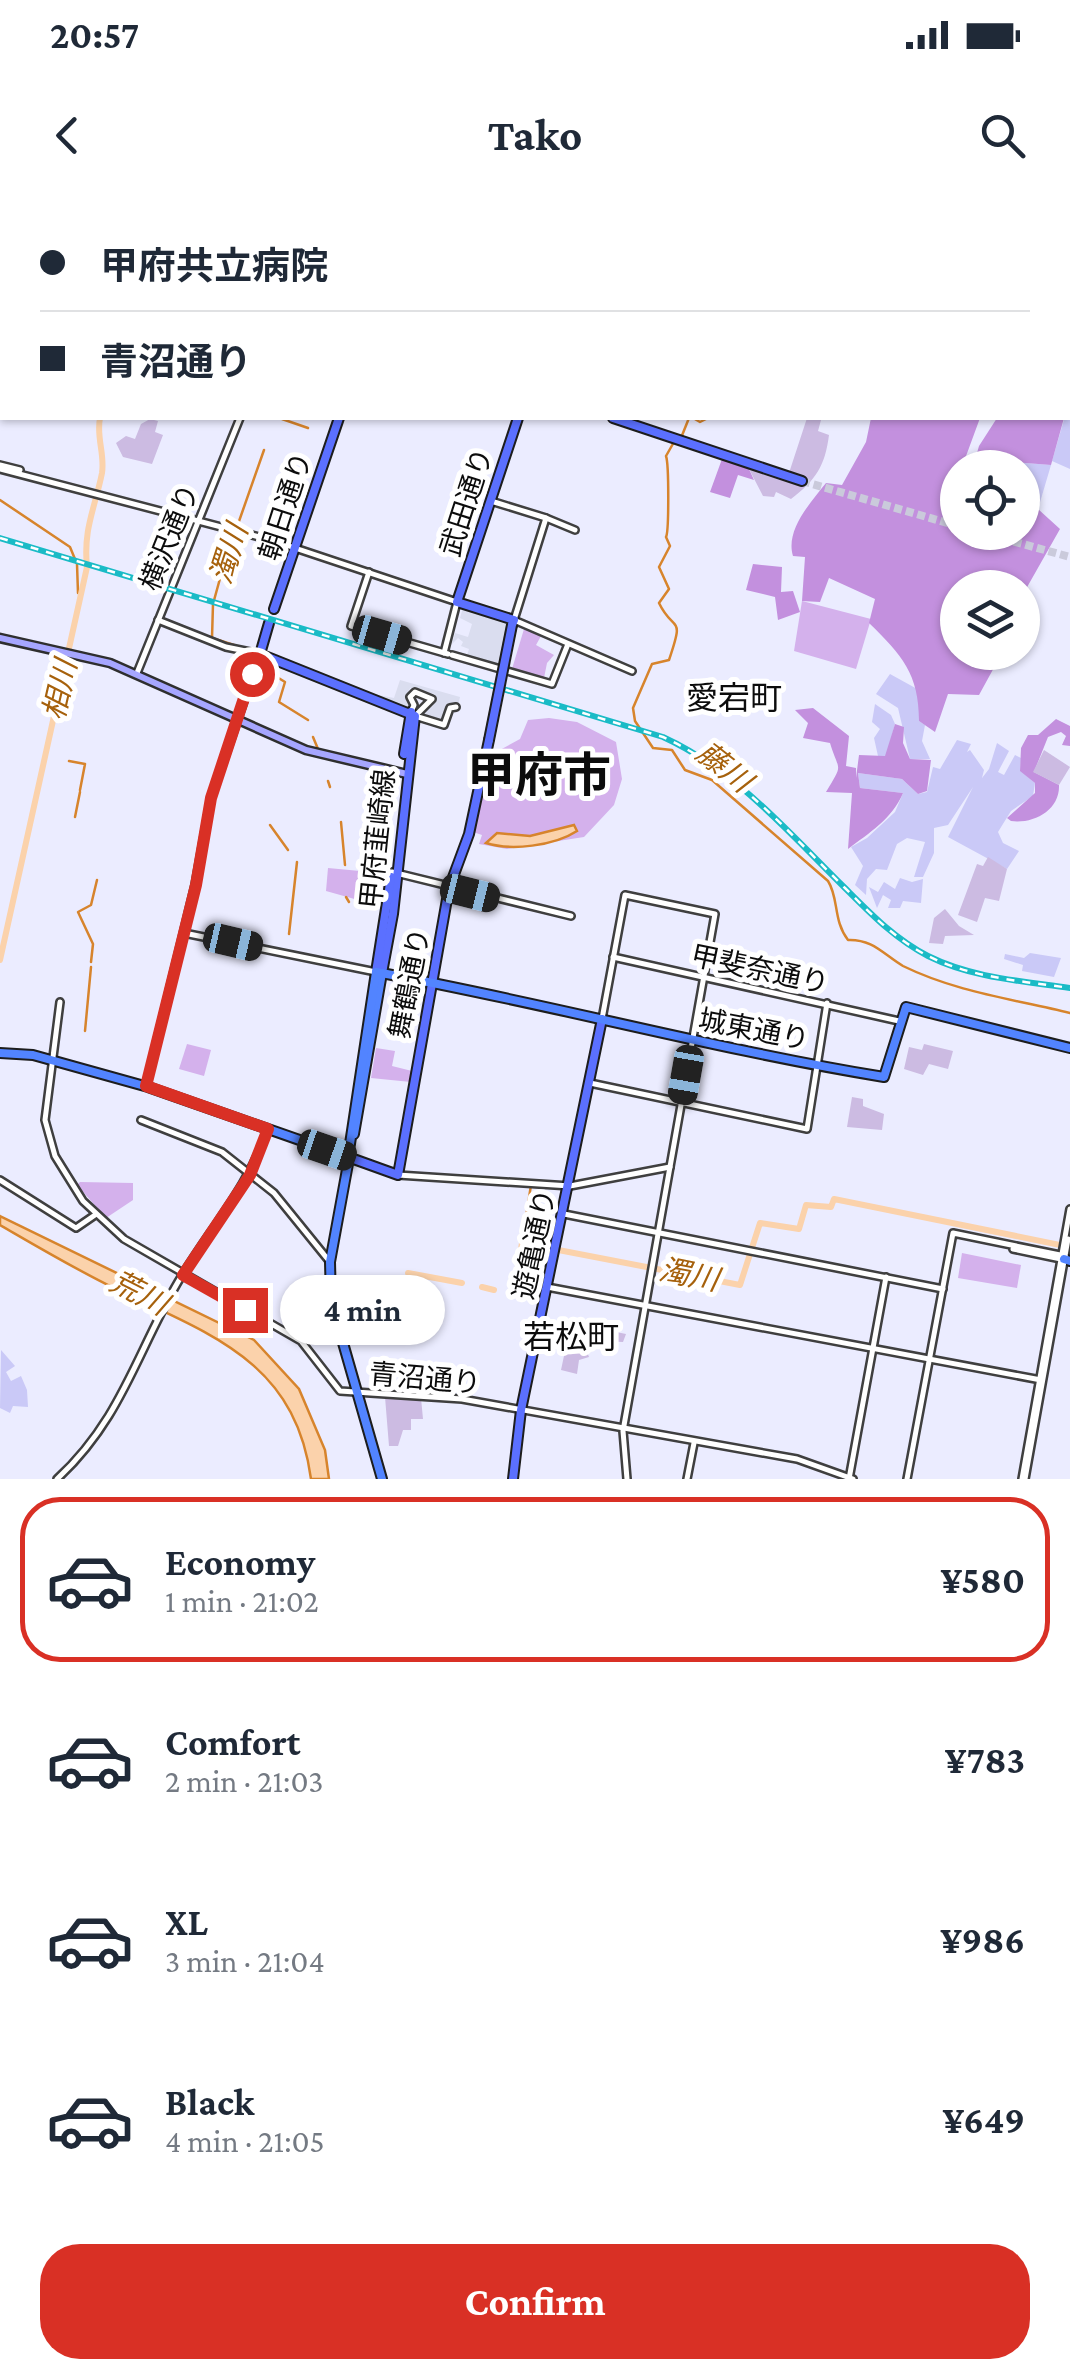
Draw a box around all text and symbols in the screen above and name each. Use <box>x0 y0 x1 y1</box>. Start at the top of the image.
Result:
text: 20:57 <box>50 14 139 56</box>
icon: back <box>40 108 95 163</box>
icon: search <box>975 108 1030 163</box>
text: Tako <box>488 110 582 160</box>
text: 甲府共立病院 <box>100 245 328 287</box>
text: 青沼通り <box>100 341 252 383</box>
street label: 武田通り <box>434 444 499 560</box>
street label: 朝日通り <box>253 448 318 564</box>
map controls <box>940 450 1040 670</box>
button: locate <box>940 450 1040 550</box>
street label: 横沢通り <box>134 479 205 595</box>
water label: 濁川 <box>204 517 254 587</box>
button: layers <box>940 570 1040 670</box>
car <box>349 612 415 658</box>
route start <box>230 652 275 697</box>
water label: 相川 <box>37 654 83 723</box>
district label: 愛宕町 <box>686 680 782 716</box>
water label: 藤川 <box>691 735 760 800</box>
district label: 甲府市 <box>467 749 611 802</box>
street label: 甲府韮崎線 <box>355 768 400 910</box>
car <box>437 871 503 915</box>
car <box>200 921 266 963</box>
street label: 舞鶴通り <box>384 925 435 1041</box>
street label: 甲斐奈通り <box>688 940 832 999</box>
street label: 城東通り <box>696 1004 812 1055</box>
car <box>666 1043 706 1107</box>
car <box>294 1126 360 1174</box>
street label: 遊亀通り <box>508 1186 561 1302</box>
water label: 濁川 <box>656 1253 725 1297</box>
water label: 荒川 <box>105 1264 176 1322</box>
callout: 4 min <box>280 1275 445 1345</box>
route end <box>223 1288 268 1333</box>
text: 4 min <box>323 1292 402 1328</box>
district label: 若松町 <box>523 1319 619 1355</box>
street label: 青沼通り <box>368 1358 482 1399</box>
icon: car <box>45 1535 135 1625</box>
text: Economy <box>165 1541 315 1583</box>
text: ¥580 <box>941 1559 1025 1601</box>
text: 1 min · 21:02 <box>165 1583 319 1619</box>
icon: car <box>45 1715 135 1805</box>
text: Comfort <box>165 1721 301 1763</box>
text: ¥783 <box>945 1739 1025 1781</box>
text: 2 min · 21:03 <box>165 1763 323 1799</box>
icon: car <box>45 1895 135 1985</box>
text: XL <box>165 1901 208 1943</box>
text: ¥986 <box>940 1919 1025 1961</box>
text: 3 min · 21:04 <box>165 1943 325 1979</box>
icon: car <box>45 2075 135 2165</box>
text: Black <box>165 2081 254 2123</box>
text: ¥649 <box>942 2099 1025 2141</box>
text: 4 min · 21:05 <box>165 2123 325 2159</box>
button: Confirm <box>40 2244 1030 2359</box>

